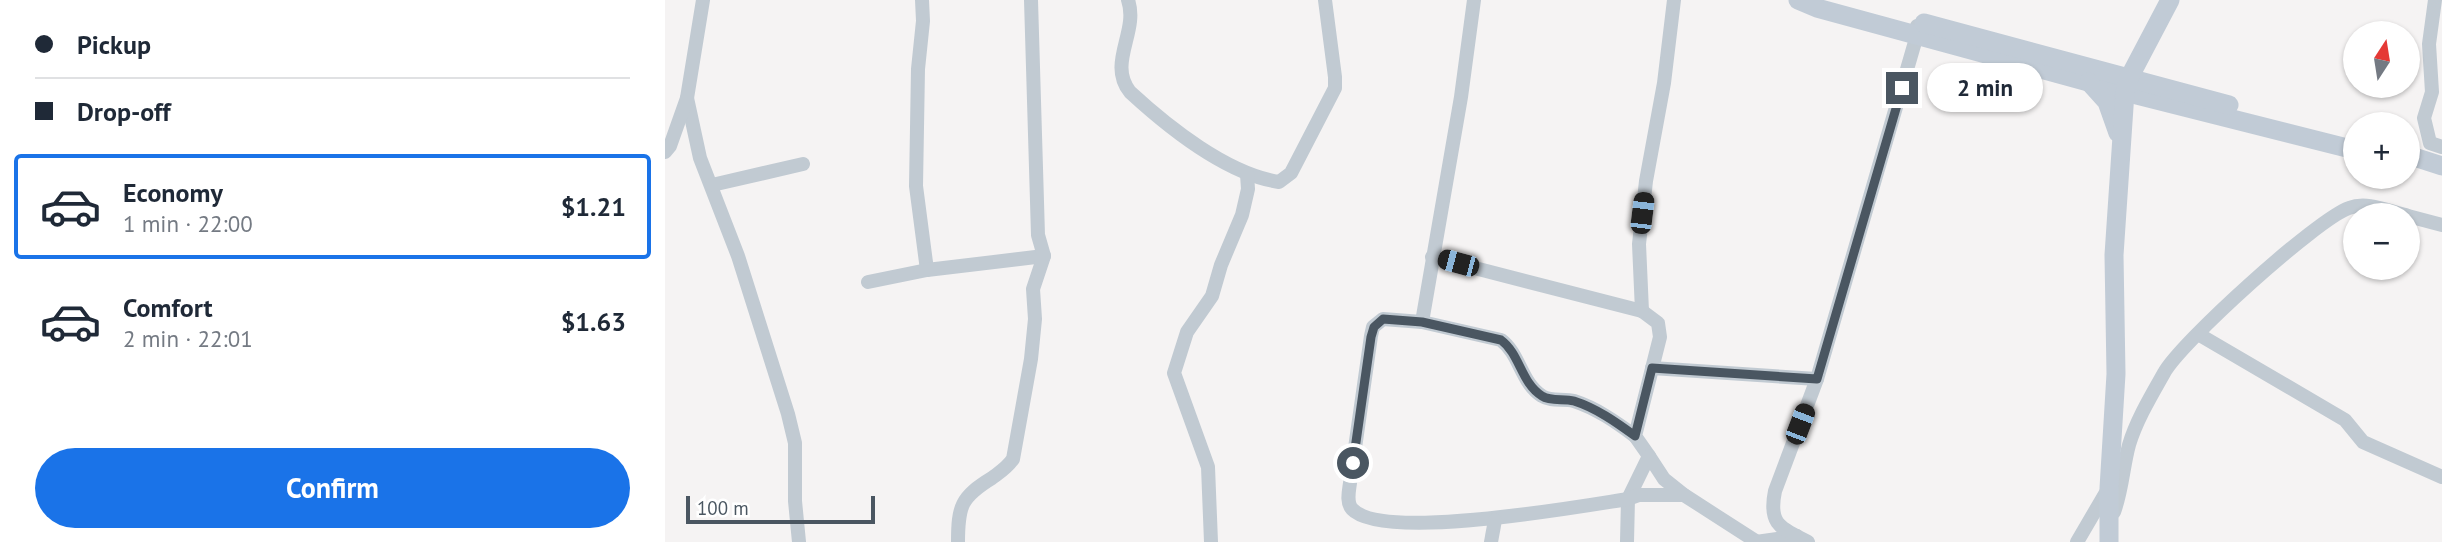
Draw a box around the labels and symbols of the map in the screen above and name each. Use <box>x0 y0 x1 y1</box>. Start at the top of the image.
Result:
north arrow <box>2343 21 2420 98</box>
callout: 2 min <box>1927 64 2042 112</box>
route end <box>1886 72 1918 104</box>
car <box>1630 191 1655 235</box>
car <box>1435 247 1482 279</box>
car <box>1783 401 1818 447</box>
route start <box>1337 447 1369 479</box>
scale bar <box>686 493 875 525</box>

